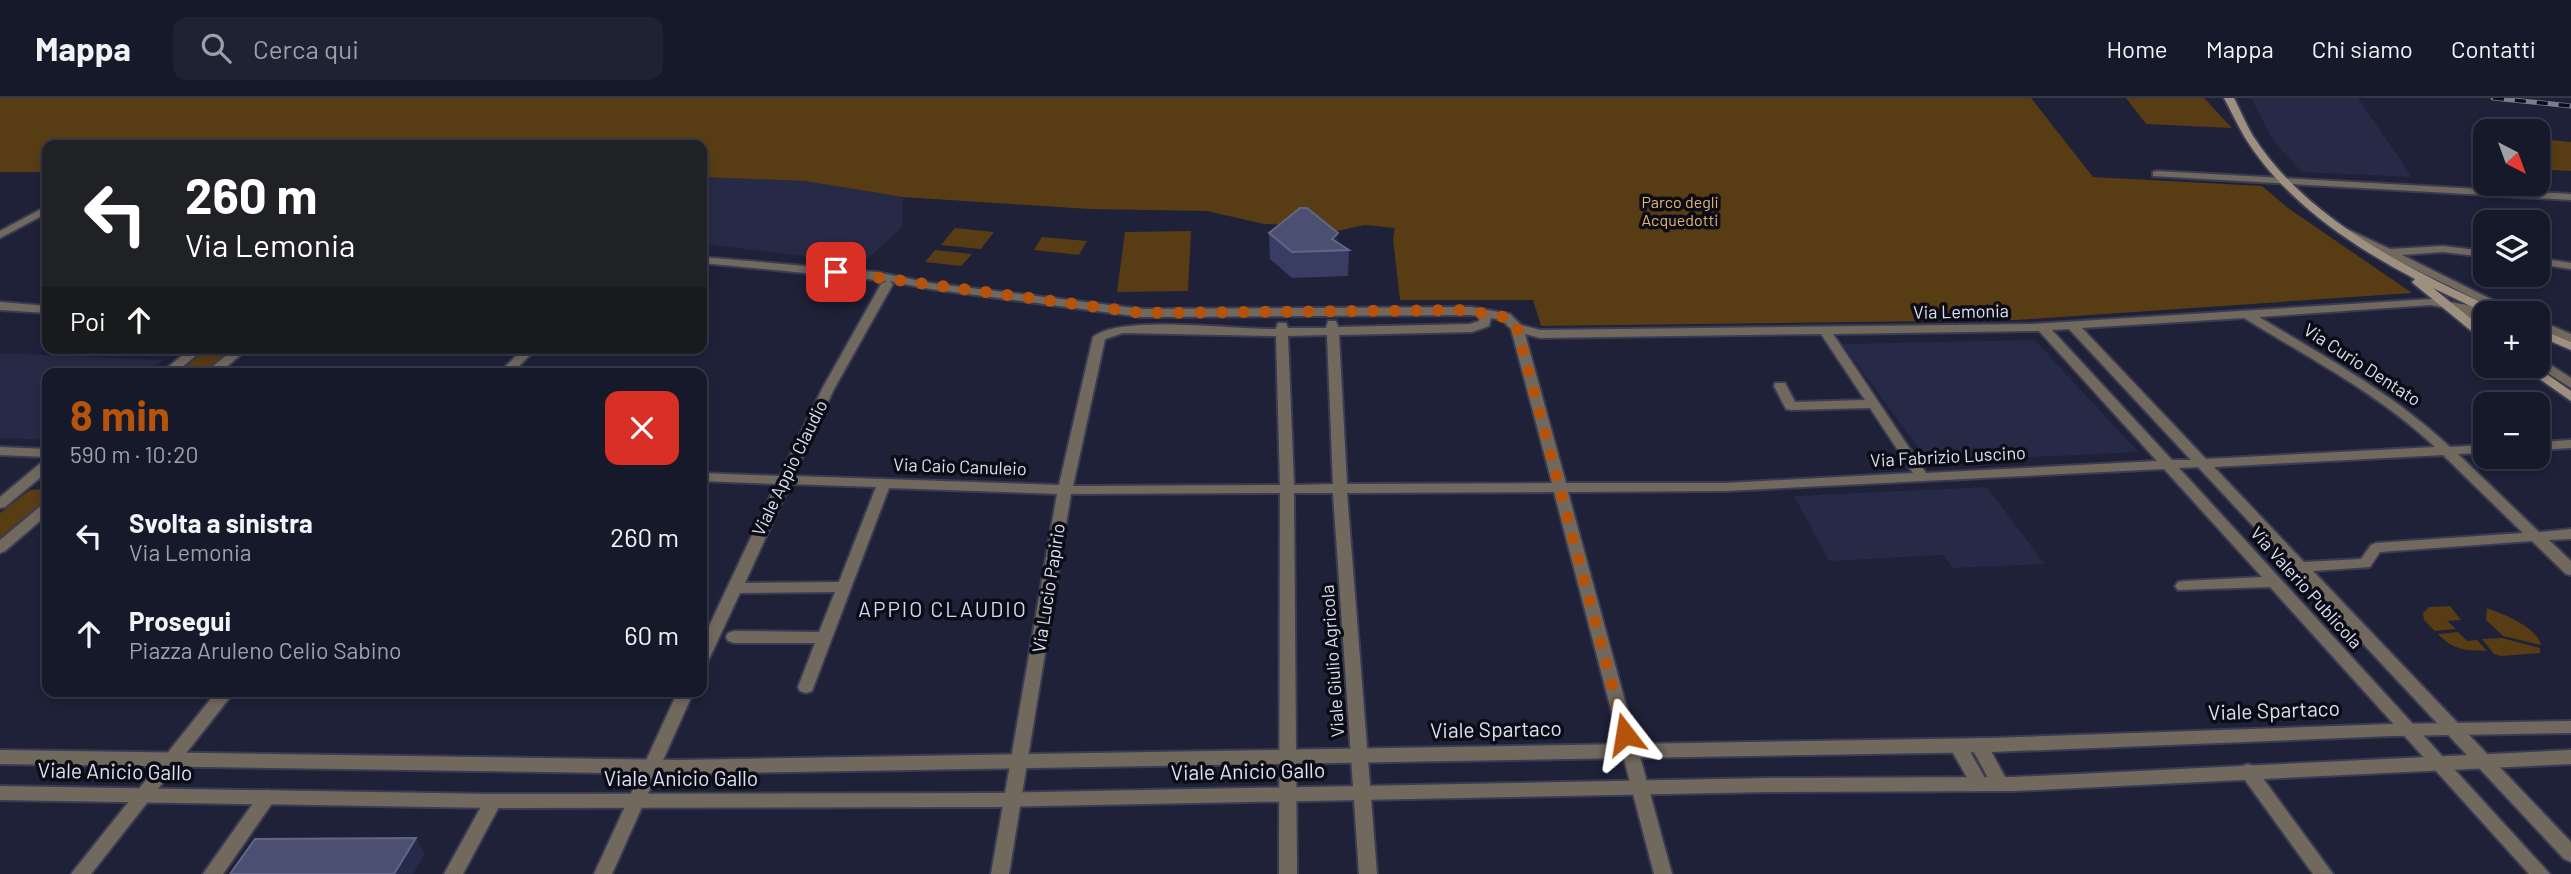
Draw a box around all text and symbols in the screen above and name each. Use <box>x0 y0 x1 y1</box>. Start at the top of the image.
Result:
search box <box>173 17 663 80</box>
text: Mappa <box>35 28 131 68</box>
icon: search <box>197 29 235 67</box>
text: Cerca qui <box>253 33 359 64</box>
text: Home <box>2106 34 2168 63</box>
text: Mappa <box>2206 34 2274 63</box>
text: Chi siamo <box>2312 34 2413 63</box>
text: Contatti <box>2451 34 2536 63</box>
north arrow <box>2473 119 2550 196</box>
map controls <box>2473 119 2550 469</box>
text: 260 m <box>185 165 317 224</box>
icon: left <box>70 168 161 259</box>
park label: Parco degli Acquedotti <box>1641 192 1719 229</box>
button: layers <box>2473 210 2550 287</box>
text: Via Lemonia <box>185 225 355 263</box>
pin <box>806 242 866 302</box>
icon: arrive <box>817 253 855 291</box>
street label: Via Lemonia <box>1913 299 2009 323</box>
icon: ahead <box>120 301 158 339</box>
button: + <box>2473 301 2550 378</box>
text: Poi <box>70 305 106 336</box>
street label: Via Curio Dentato <box>2300 318 2425 410</box>
text: 8 min <box>70 389 170 439</box>
button: close <box>605 391 679 465</box>
button: − <box>2473 392 2550 469</box>
street label: Viale Appio Claudio <box>747 396 832 539</box>
text: 590 m · 10:20 <box>70 440 199 468</box>
street label: Via Fabrizio Luscino <box>1870 441 2026 471</box>
street label: Via Caio Canuleio <box>893 453 1027 479</box>
text: Svolta a sinistra <box>129 507 313 538</box>
icon: left <box>70 517 108 555</box>
text: 260 m <box>610 521 679 552</box>
street label: Via Lucio Papirio <box>1027 522 1069 654</box>
street label: Via Valerio Publicola <box>2246 522 2367 653</box>
text: Via Lemonia <box>129 538 252 566</box>
street label: Viale Giulio Agricola <box>1316 584 1348 738</box>
district label: APPIO CLAUDIO <box>858 596 1028 621</box>
text: Prosegui <box>129 605 231 636</box>
icon: ahead <box>70 615 108 653</box>
text: 60 m <box>624 619 679 650</box>
text: Piazza Aruleno Celio Sabino <box>129 636 401 664</box>
street label: Viale Spartaco <box>2208 695 2340 724</box>
position arrow <box>1588 697 1662 771</box>
street label: Viale Spartaco <box>1430 715 1562 742</box>
street label: Viale Anicio Gallo <box>38 757 193 784</box>
street label: Viale Anicio Gallo <box>1170 757 1325 784</box>
street label: Viale Anicio Gallo <box>604 765 758 790</box>

